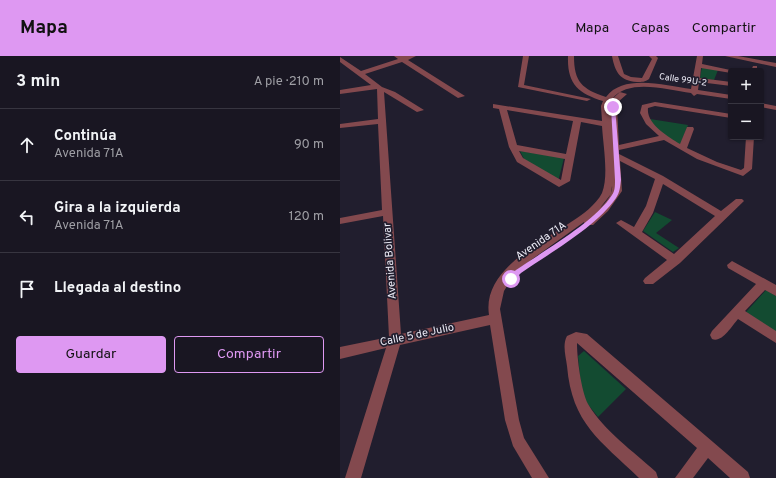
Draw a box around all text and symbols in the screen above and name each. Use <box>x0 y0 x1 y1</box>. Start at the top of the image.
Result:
text: Mapa <box>20 16 68 40</box>
text: Mapa <box>575 20 609 37</box>
text: Capas <box>631 20 670 37</box>
text: Compartir <box>692 20 756 37</box>
map controls <box>728 68 764 140</box>
button: + <box>728 68 764 104</box>
text: 3 min <box>16 71 60 93</box>
street label: Calle 99U-2 <box>658 71 708 89</box>
text: A pie · 210 m <box>254 74 324 90</box>
route end <box>604 98 622 116</box>
button: − <box>728 104 764 140</box>
text: Continúa <box>54 127 116 146</box>
icon: ahead <box>16 134 38 156</box>
text: 90 m <box>294 137 324 153</box>
text: Avenida 71A <box>54 146 124 162</box>
text: Gira a la izquierda <box>54 199 181 218</box>
icon: left <box>16 206 38 228</box>
text: 120 m <box>289 209 324 225</box>
text: Avenida 71A <box>54 218 124 234</box>
street label: Avenida 71A <box>513 218 569 264</box>
street label: Avenida Bolivar <box>380 221 400 300</box>
route start <box>502 270 520 288</box>
icon: arrive <box>16 278 38 300</box>
text: Llegada al destino <box>54 279 181 298</box>
street label: Calle 5 de Julio <box>379 320 455 350</box>
button: Guardar <box>16 336 166 373</box>
button: Compartir <box>174 336 324 373</box>

